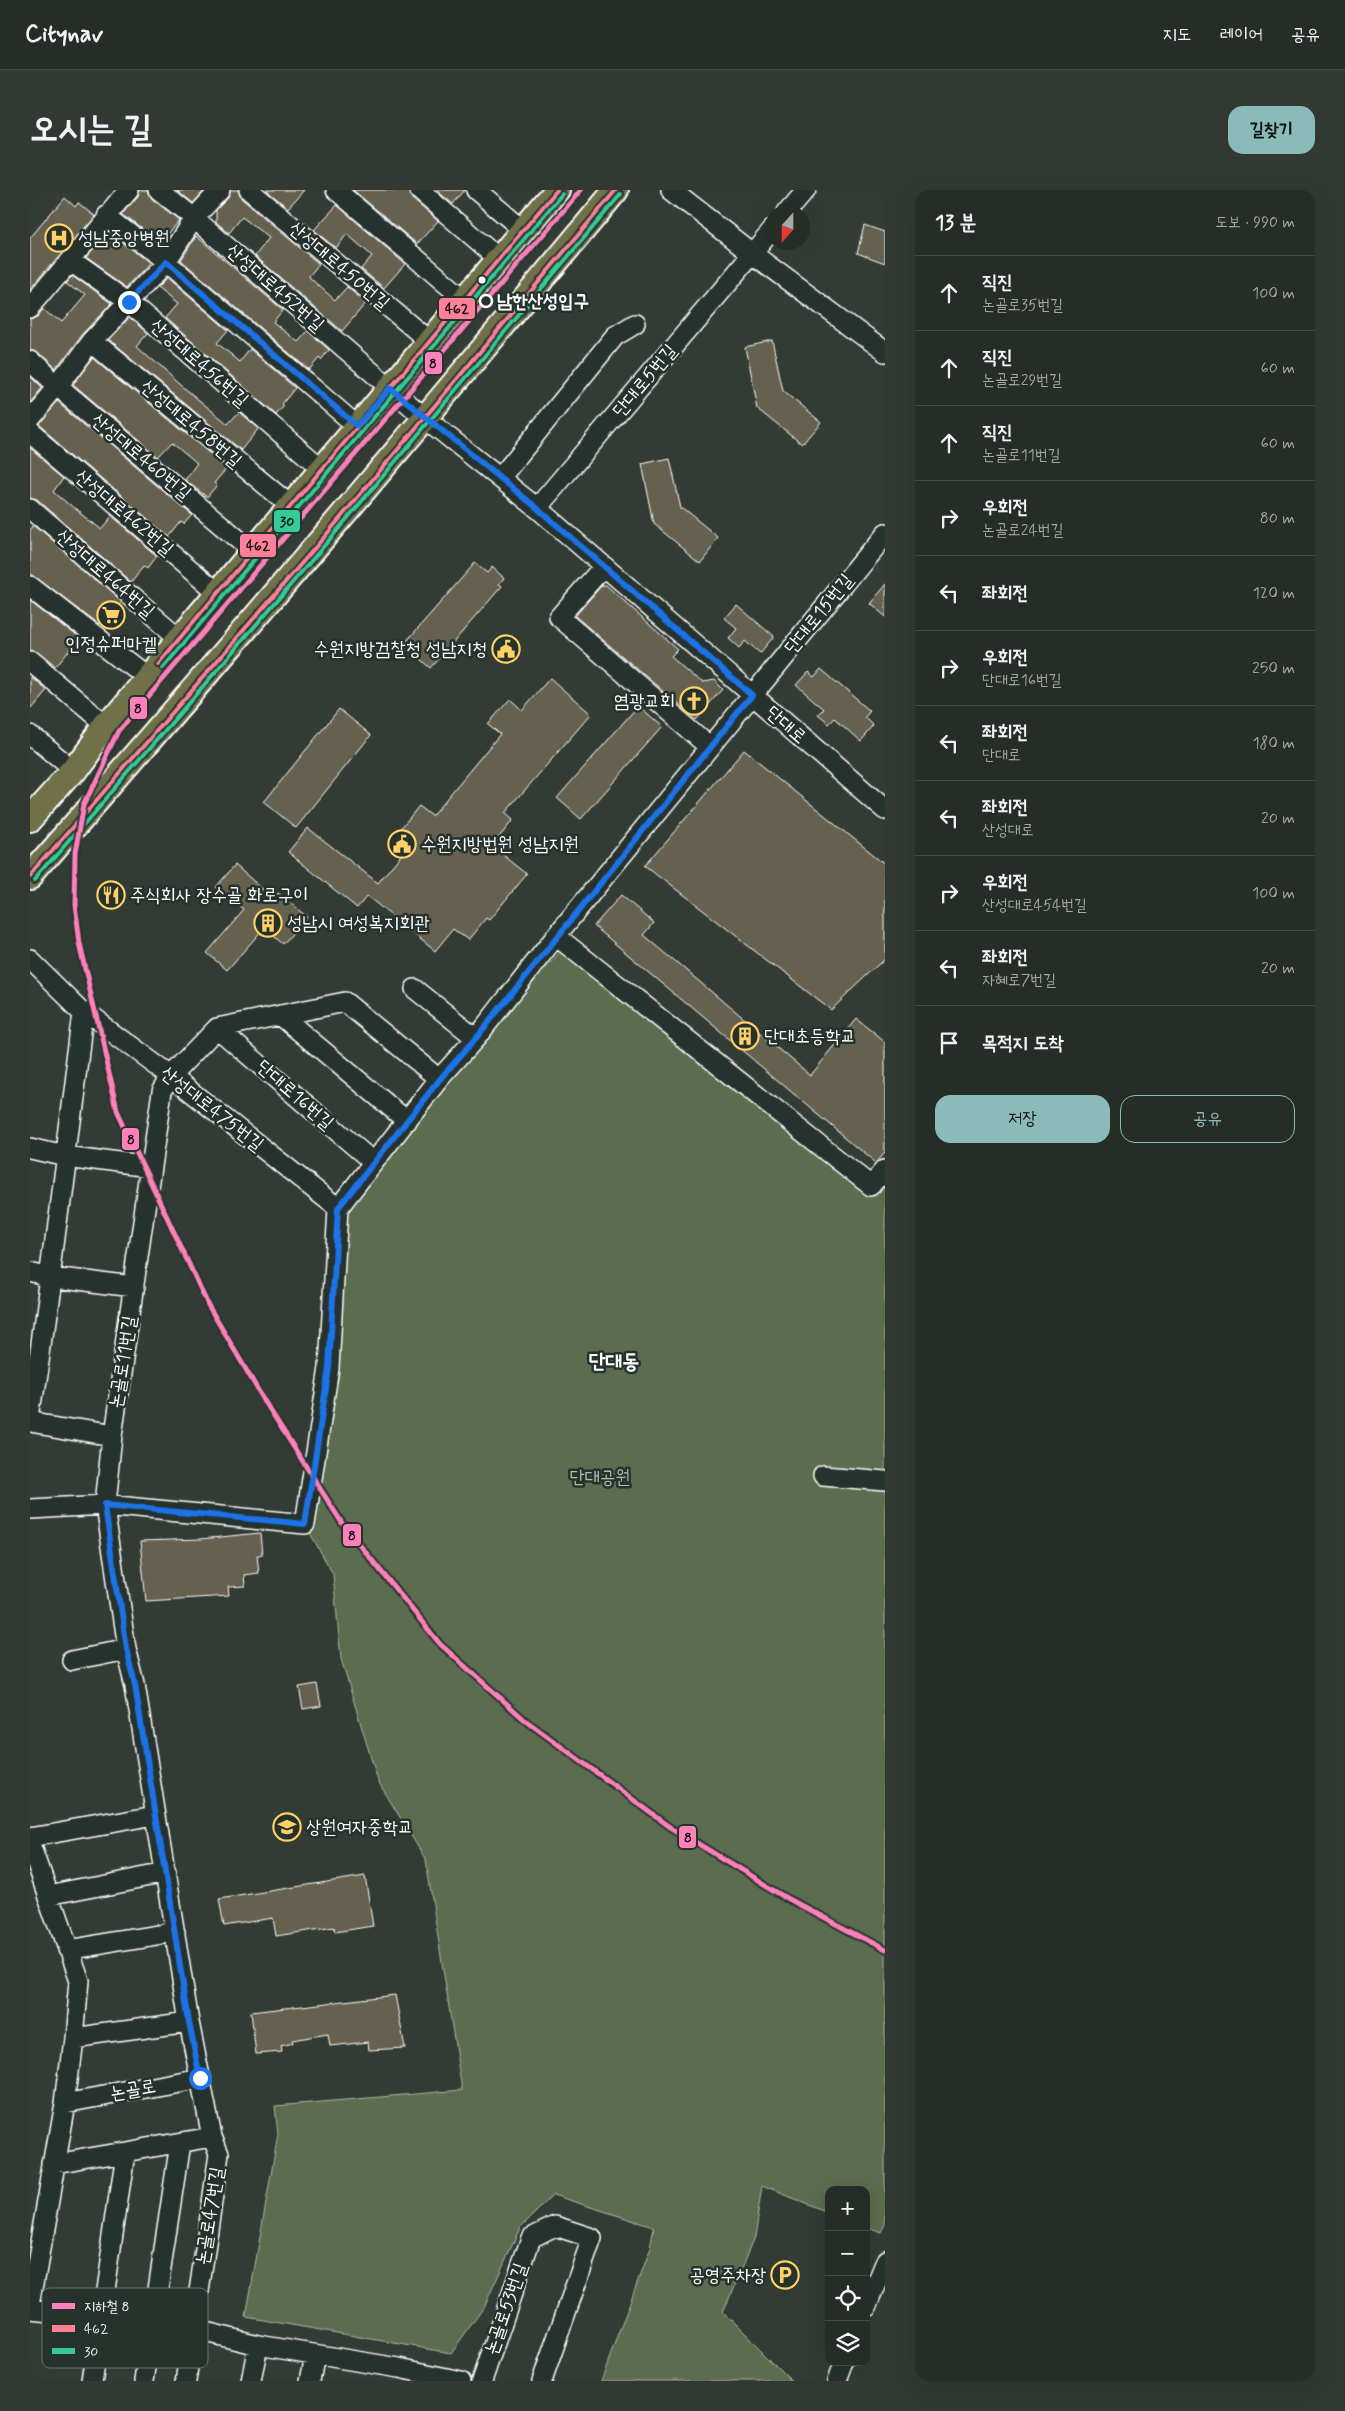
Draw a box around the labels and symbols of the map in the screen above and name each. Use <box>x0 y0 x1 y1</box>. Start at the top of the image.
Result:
north arrow <box>765 205 810 250</box>
street label: 산성대로450번길 <box>283 216 395 316</box>
hospital icon: 성남중앙병원 <box>44 223 74 253</box>
place label: 성남중앙병원 <box>78 226 170 251</box>
street label: 산성대로452번길 <box>221 239 329 337</box>
unlabelled marker <box>477 275 487 285</box>
place label: 남한산성입구 <box>497 289 589 314</box>
route end <box>118 291 141 314</box>
marker: 남한산성입구 <box>479 294 493 308</box>
line badge: 462 <box>438 297 476 320</box>
text: 462 <box>445 300 470 318</box>
street label: 산성대로456번길 <box>145 313 253 413</box>
street label: 단대로5번길 <box>607 339 683 423</box>
line badge: 8 <box>424 351 443 375</box>
text: 8 <box>429 355 437 373</box>
street label: 산성대로458번길 <box>135 374 247 474</box>
street label: 산성대로460번길 <box>86 408 196 506</box>
street label: 산성대로462번길 <box>69 464 179 562</box>
line badge: 30 <box>273 509 301 533</box>
text: 30 <box>280 513 294 531</box>
street label: 산성대로464번길 <box>50 524 160 624</box>
line badge: 462 <box>239 533 277 558</box>
text: 462 <box>246 537 271 555</box>
street label: 단대로15번길 <box>779 569 859 659</box>
supermarket icon: 인정슈퍼마켙 <box>96 600 126 630</box>
place label: 인정슈퍼마켙 <box>65 632 157 657</box>
public building icon: 수원지방검찰청 성남지청 <box>491 634 521 664</box>
place label: 수원지방검찰청 성남지청 <box>314 637 487 662</box>
church icon: 염광교회 <box>679 686 709 716</box>
place label: 염광교회 <box>614 689 675 714</box>
line badge: 8 <box>129 696 148 720</box>
text: 8 <box>134 700 142 718</box>
street label: 단대로 <box>760 701 812 749</box>
public building icon: 수원지방법원 성남지원 <box>387 829 417 859</box>
place label: 수원지방법원 성남지원 <box>421 832 579 857</box>
restaurant icon: 주식회사 장수골 화로구이 <box>96 880 126 910</box>
place label: 주식회사 장수골 화로구이 <box>130 883 308 908</box>
building icon: 성남시 여성복지회관 <box>253 908 283 938</box>
place label: 성남시 여성복지회관 <box>287 911 430 936</box>
building icon: 단대초등학교 <box>730 1021 760 1051</box>
place label: 단대초등학교 <box>764 1024 856 1049</box>
street label: 단대로16번길 <box>251 1055 339 1135</box>
street label: 산성대로475번길 <box>155 1061 269 1157</box>
line badge: 8 <box>121 1127 140 1151</box>
text: 8 <box>127 1131 135 1149</box>
street label: 논골로11번길 <box>103 1314 143 1410</box>
district label: 단대동 <box>589 1348 639 1376</box>
park label: 단대공원 <box>569 1465 631 1490</box>
line badge: 8 <box>342 1523 362 1547</box>
text: 8 <box>348 1527 356 1545</box>
school or university icon: 상원여자중학교 <box>272 1812 302 1842</box>
place label: 상원여자중학교 <box>306 1815 413 1840</box>
line badge: 8 <box>678 1825 697 1849</box>
text: 8 <box>684 1829 692 1847</box>
route start <box>189 2067 212 2090</box>
street label: 논골로 <box>108 2074 158 2106</box>
street label: 논골로47번길 <box>190 2165 230 2267</box>
street label: 논골로53번길 <box>479 2260 533 2358</box>
parking icon: 공영주차장 <box>770 2260 800 2290</box>
place label: 공영주차장 <box>690 2263 766 2288</box>
legend <box>42 2288 208 2368</box>
text: 지하철 8 <box>84 2298 129 2316</box>
text: 462 <box>84 2320 108 2338</box>
text: 30 <box>84 2343 98 2361</box>

